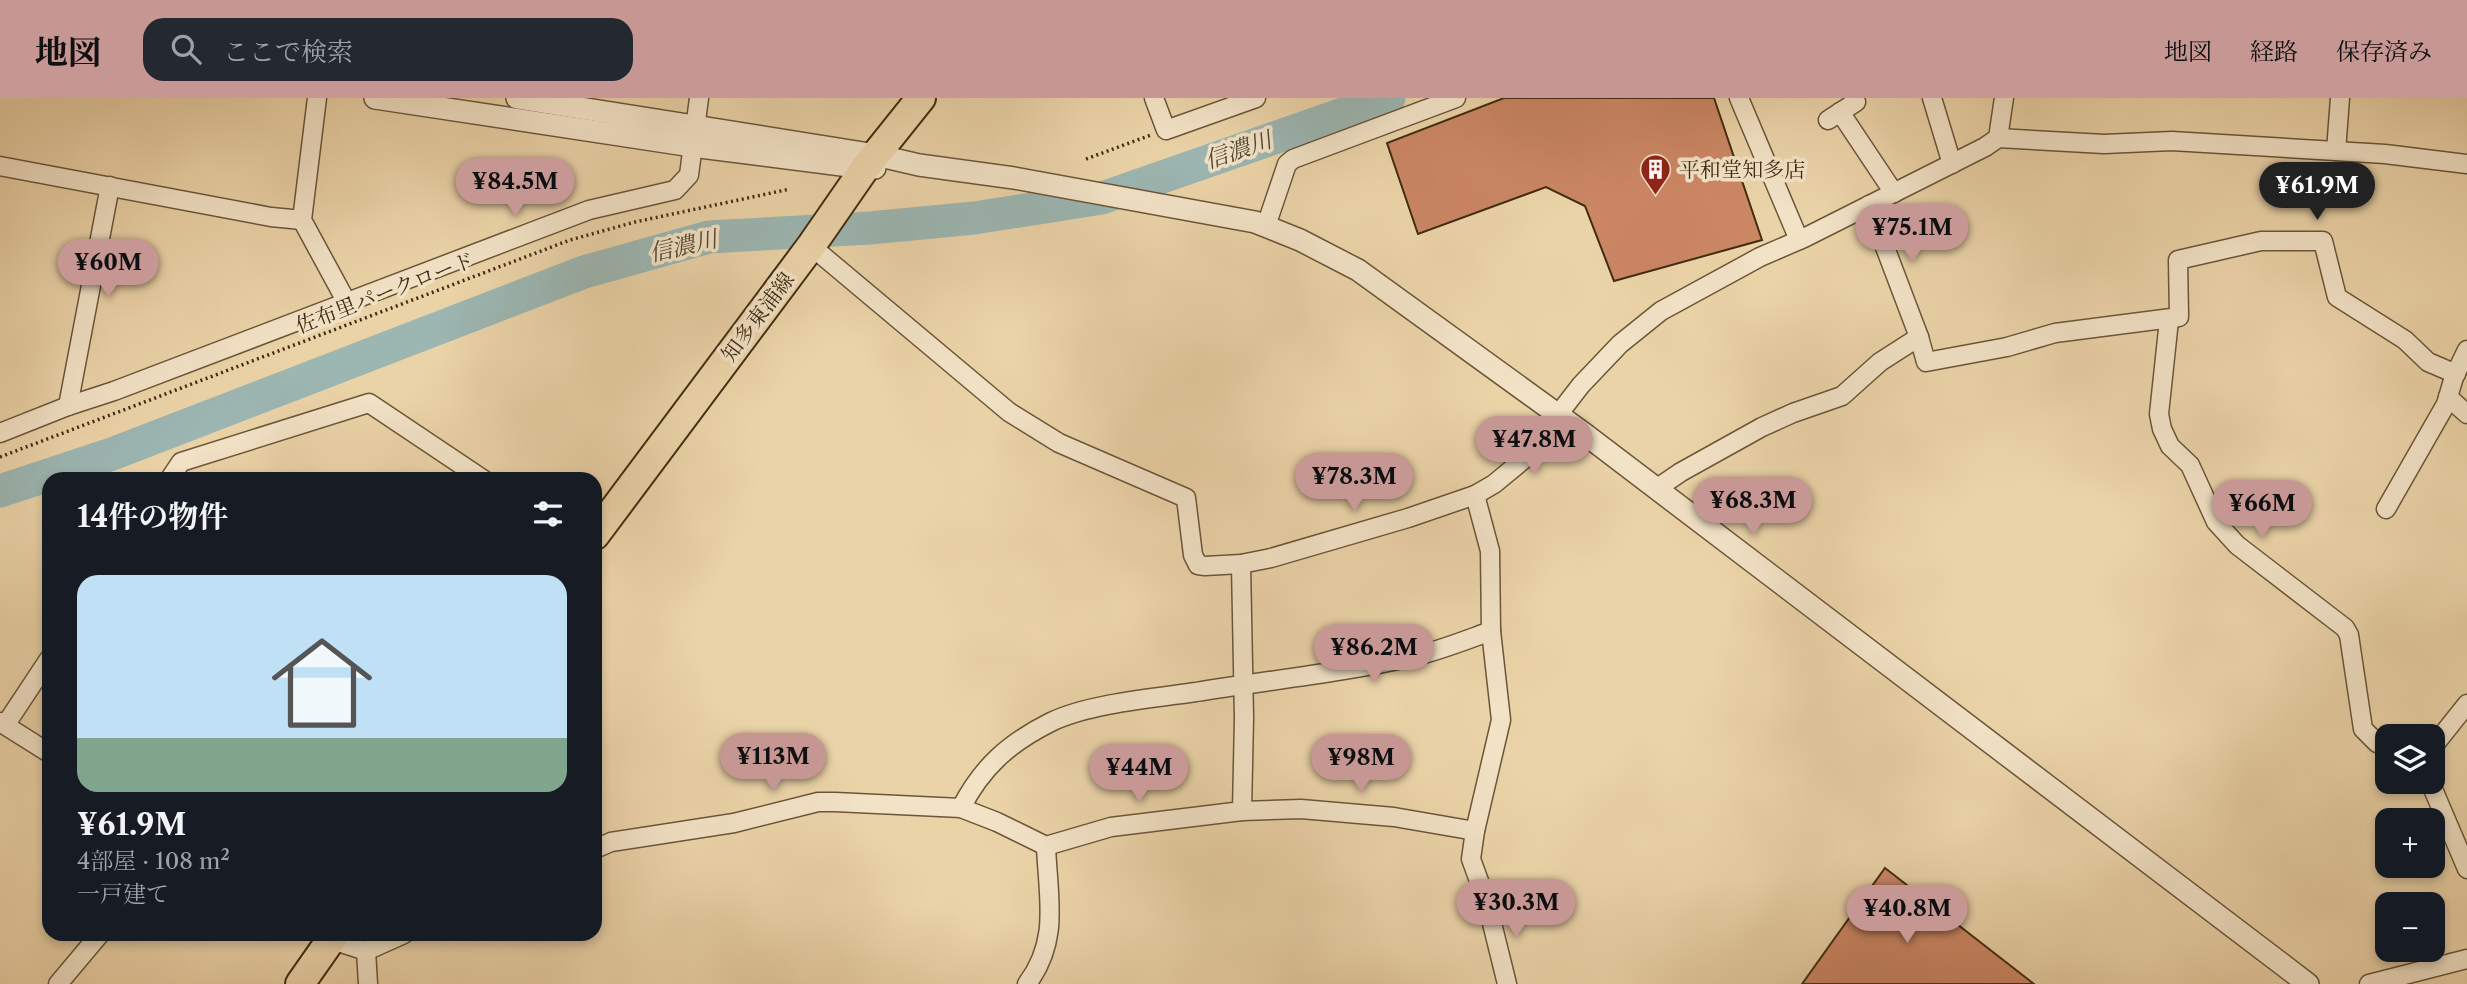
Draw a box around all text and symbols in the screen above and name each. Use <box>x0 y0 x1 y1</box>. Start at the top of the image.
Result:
search box <box>143 18 633 81</box>
icon: search <box>167 30 205 68</box>
text: 地図 <box>35 32 101 73</box>
text: ここで検索 <box>223 36 353 68</box>
text: 地図 <box>2164 37 2212 66</box>
text: 経路 <box>2250 37 2298 66</box>
text: 保存済み <box>2336 37 2432 66</box>
water label: 信濃川 <box>1201 125 1278 174</box>
building icon: 平和堂知多店 <box>1639 153 1673 197</box>
place label: 平和堂知多店 <box>1679 157 1805 182</box>
pin: ¥84.5M <box>458 158 572 218</box>
pin: ¥61.9M <box>2260 162 2374 222</box>
text: ¥84.5M <box>471 167 559 195</box>
text: ¥61.9M <box>2275 171 2359 199</box>
pin: ¥75.1M <box>1855 204 1969 264</box>
text: ¥75.1M <box>1871 213 1953 241</box>
water label: 信濃川 <box>646 224 723 267</box>
pin: ¥60M <box>67 240 149 299</box>
street label: 佐布里パークロード <box>292 247 478 338</box>
text: ¥60M <box>74 248 142 276</box>
street label: 知多東浦線 <box>716 267 799 366</box>
pin: ¥47.8M <box>1477 416 1591 476</box>
text: ¥47.8M <box>1491 425 1577 453</box>
pin: ¥78.3M <box>1297 454 1411 513</box>
text: ¥78.3M <box>1311 462 1397 490</box>
pin: ¥68.3M <box>1696 478 1810 537</box>
pin: ¥66M <box>2221 480 2303 540</box>
text: ¥68.3M <box>1709 486 1797 514</box>
text: ¥66M <box>2228 489 2296 517</box>
icon: filters <box>529 495 567 533</box>
text: 14件の物件 <box>77 498 228 535</box>
icon: home <box>259 620 385 746</box>
pin: ¥86.2M <box>1317 624 1431 684</box>
text: ¥86.2M <box>1330 633 1418 661</box>
map controls <box>2375 724 2445 962</box>
button: layers <box>2375 724 2445 794</box>
pin: ¥113M <box>724 734 822 793</box>
pin: ¥98M <box>1320 734 1402 794</box>
text: ¥113M <box>736 742 810 770</box>
text: ¥98M <box>1327 743 1395 771</box>
pin: ¥44M <box>1098 744 1180 804</box>
text: ¥44M <box>1105 753 1173 781</box>
text: ¥61.9M <box>77 806 186 843</box>
button: + <box>2375 808 2445 878</box>
text: 4部屋 · 108 m² <box>77 847 230 875</box>
text: 一戸建て <box>77 880 169 908</box>
pin: ¥30.3M <box>1459 880 1573 939</box>
pin: ¥40.8M <box>1850 886 1964 945</box>
text: ¥30.3M <box>1473 888 1559 916</box>
button: − <box>2375 892 2445 962</box>
text: ¥40.8M <box>1863 894 1951 922</box>

